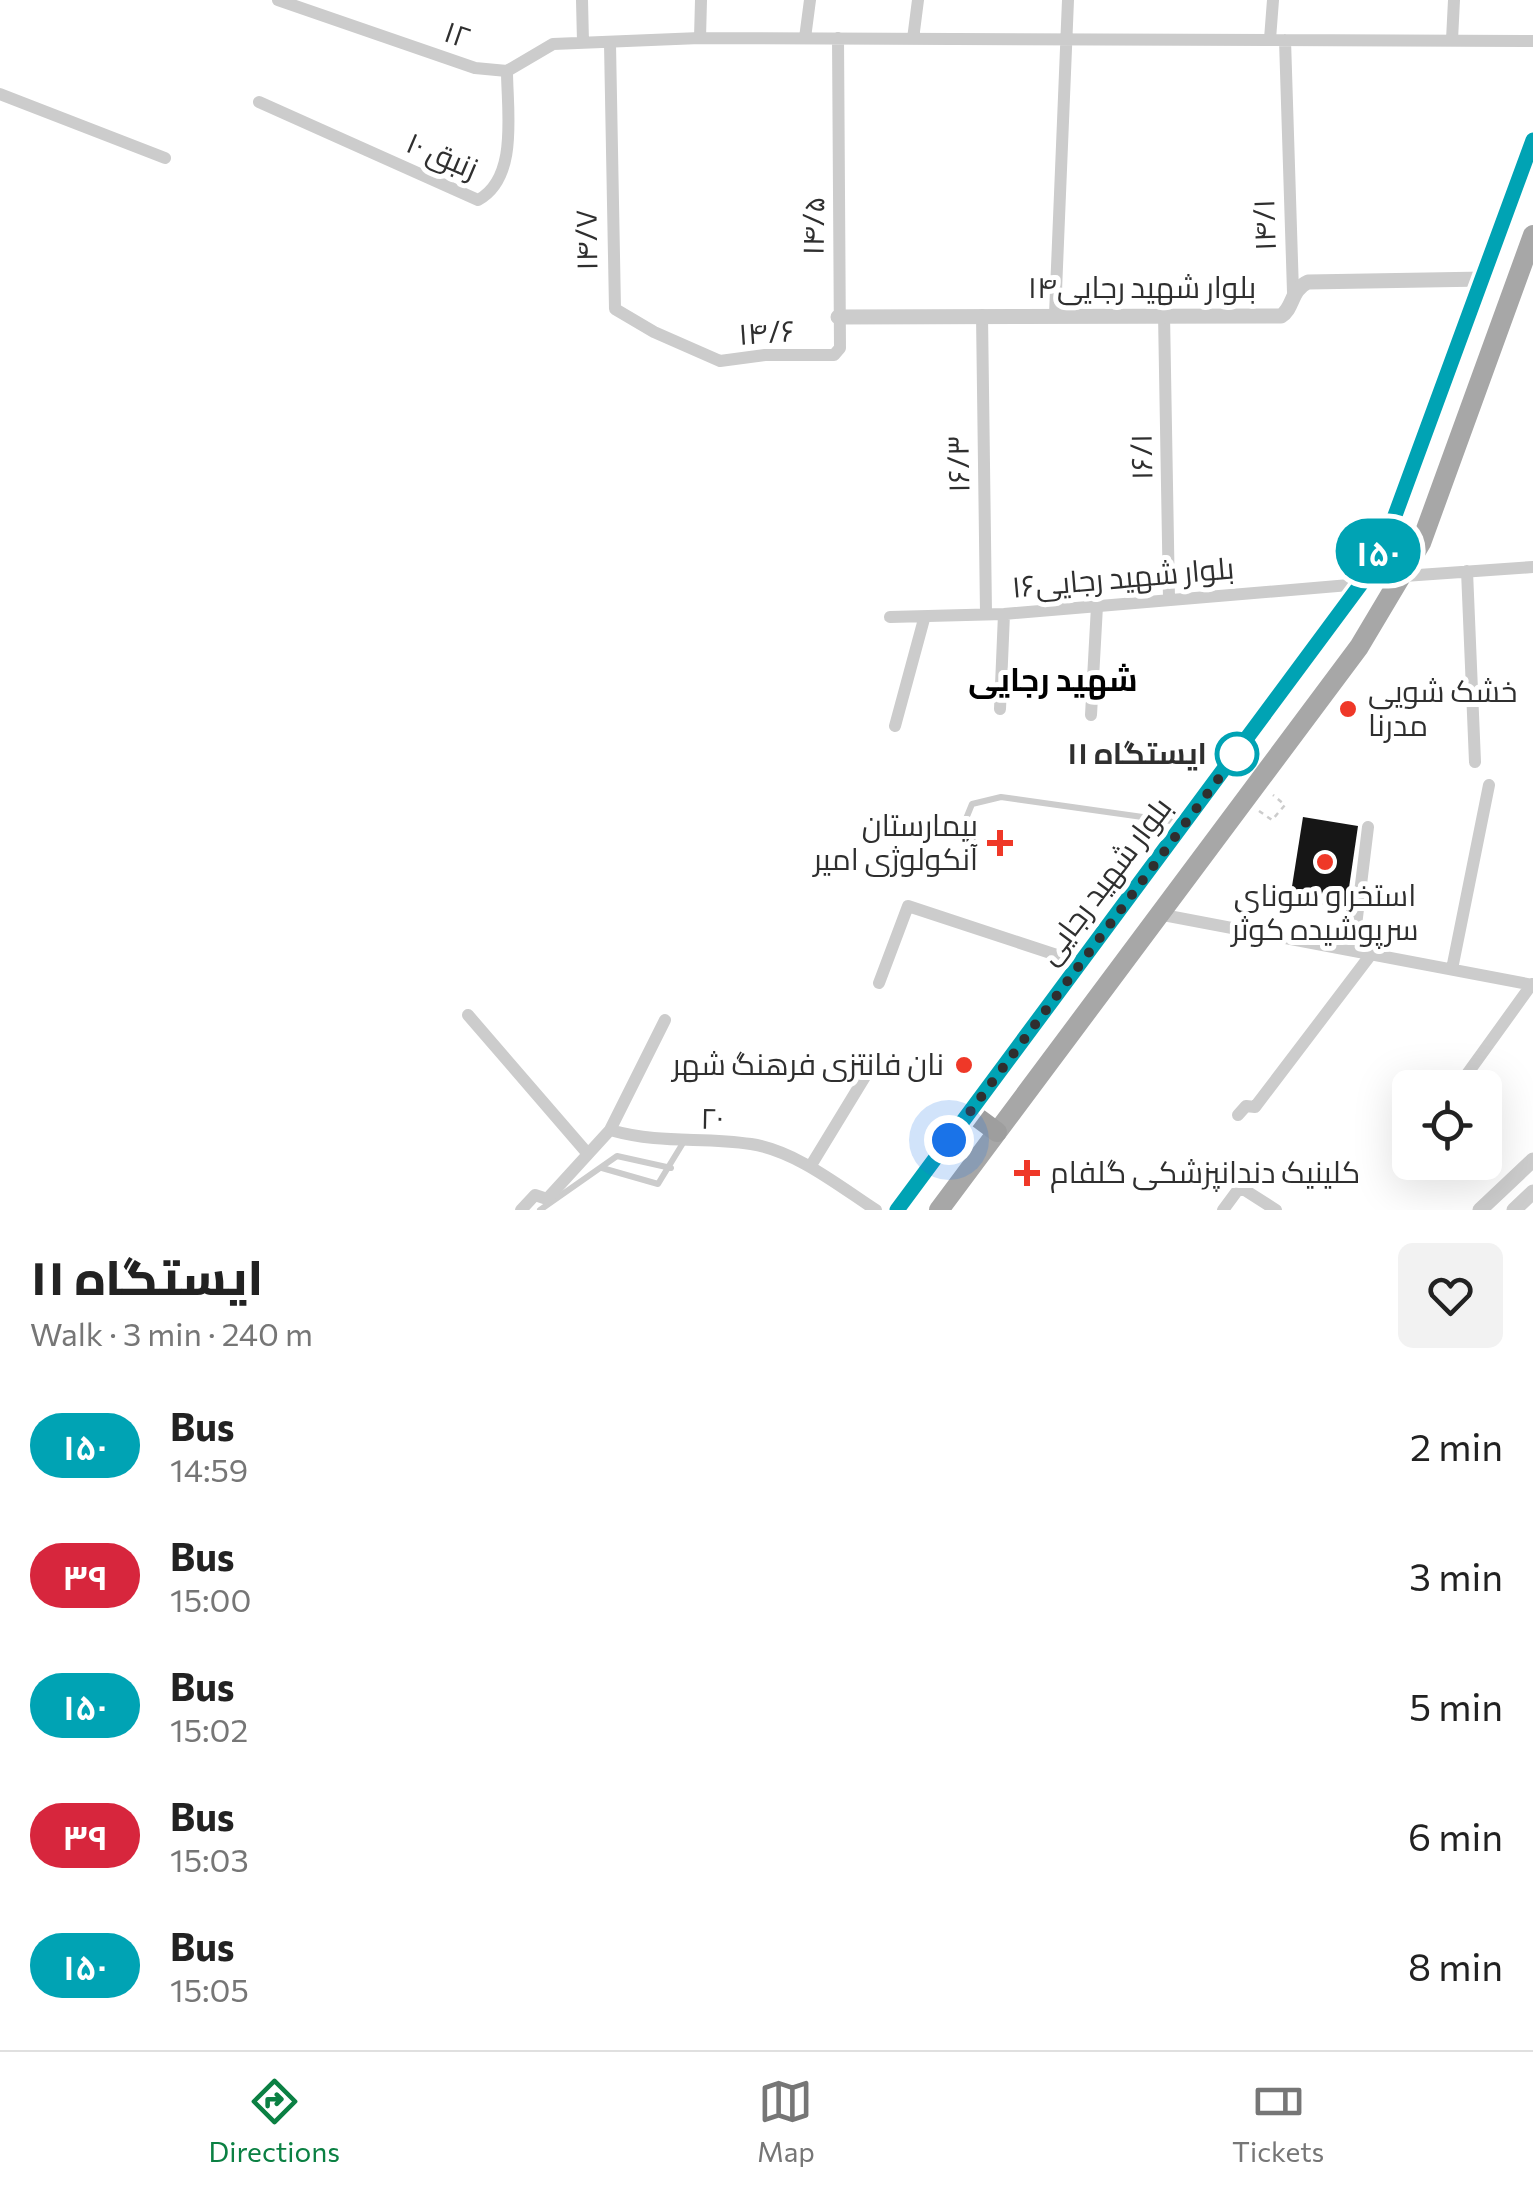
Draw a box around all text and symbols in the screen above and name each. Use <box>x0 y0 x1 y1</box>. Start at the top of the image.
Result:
street label: ۱۲ <box>440 11 476 54</box>
street label: زنبق ۱۰ <box>401 122 484 187</box>
street label: ۱۴/۵ <box>792 196 831 256</box>
street label: ۱۴/۱ <box>1243 199 1282 252</box>
street label: ۱۴/۷ <box>565 209 604 271</box>
street label: بلوار شهید رجایی۱۴ <box>1028 267 1256 306</box>
street label: ۱۴/۶ <box>737 310 796 351</box>
street label: ۱۶/۱ <box>1121 434 1158 480</box>
street label: ۱۶/۳ <box>938 435 975 493</box>
line badge: ۱۵۰ <box>1320 518 1436 584</box>
text: ۱۵۰ <box>1356 530 1400 573</box>
street label: بلوار شهید رجایی۱۶ <box>1010 547 1236 606</box>
district label: شهید رجایی <box>968 658 1138 700</box>
place label: خشک شویی مدرنا <box>1368 671 1517 743</box>
marker: خشک شویی مدرنا <box>1337 698 1359 720</box>
place label: ایستگاه ۱۱ <box>1067 733 1207 771</box>
marker: ایستگاه ۱۱ <box>1216 733 1258 775</box>
street label: بلوار شهید رجایی <box>1028 789 1179 971</box>
place label: بیمارستان آنکولوژی امیر <box>812 805 978 877</box>
marker: بیمارستان آنکولوژی امیر <box>987 830 1013 856</box>
marker: استخر و سونای سرپوشیده کوثر <box>1314 851 1336 873</box>
place label: استخر و سونای سرپوشیده کوثر <box>1229 875 1419 949</box>
place label: نان فانتزی فرهنگ شهر <box>670 1044 944 1083</box>
marker: نان فانتزی فرهنگ شهر <box>953 1054 975 1076</box>
map controls <box>1392 1070 1502 1180</box>
button: locate <box>1392 1070 1502 1180</box>
street label: ۲۰ <box>700 1098 724 1135</box>
your location <box>924 1115 974 1165</box>
place label: کلینیک دندانپزشکی گلفام <box>1050 1152 1360 1193</box>
marker: کلینیک دندانپزشکی گلفام <box>1014 1160 1040 1186</box>
button: heart <box>1398 1243 1503 1348</box>
text: ایستگاه ۱۱ <box>30 1246 263 1305</box>
text: Walk · 3 min · 240 m <box>30 1313 313 1353</box>
text: Bus <box>170 1402 235 1449</box>
text: 2 min <box>1410 1422 1503 1469</box>
text: ۱۵۰ <box>63 1424 107 1467</box>
text: 14:59 <box>170 1449 248 1489</box>
text: Bus <box>170 1532 235 1579</box>
text: 3 min <box>1409 1552 1503 1599</box>
text: ۳۹ <box>62 1554 108 1597</box>
text: 15:00 <box>170 1579 251 1619</box>
text: Bus <box>170 1662 235 1709</box>
text: 5 min <box>1409 1682 1503 1729</box>
text: ۱۵۰ <box>63 1684 107 1727</box>
text: 15:02 <box>170 1709 248 1749</box>
text: Bus <box>170 1792 235 1839</box>
text: 6 min <box>1408 1812 1503 1859</box>
text: ۳۹ <box>62 1814 108 1857</box>
text: 15:03 <box>170 1839 249 1879</box>
text: Bus <box>170 1922 235 1969</box>
text: 8 min <box>1408 1942 1503 1989</box>
text: ۱۵۰ <box>63 1944 107 1987</box>
text: 15:05 <box>170 1969 249 2009</box>
tab: Directions <box>209 2074 340 2168</box>
tab: Map <box>757 2074 815 2168</box>
tab: Tickets <box>1232 2074 1324 2168</box>

